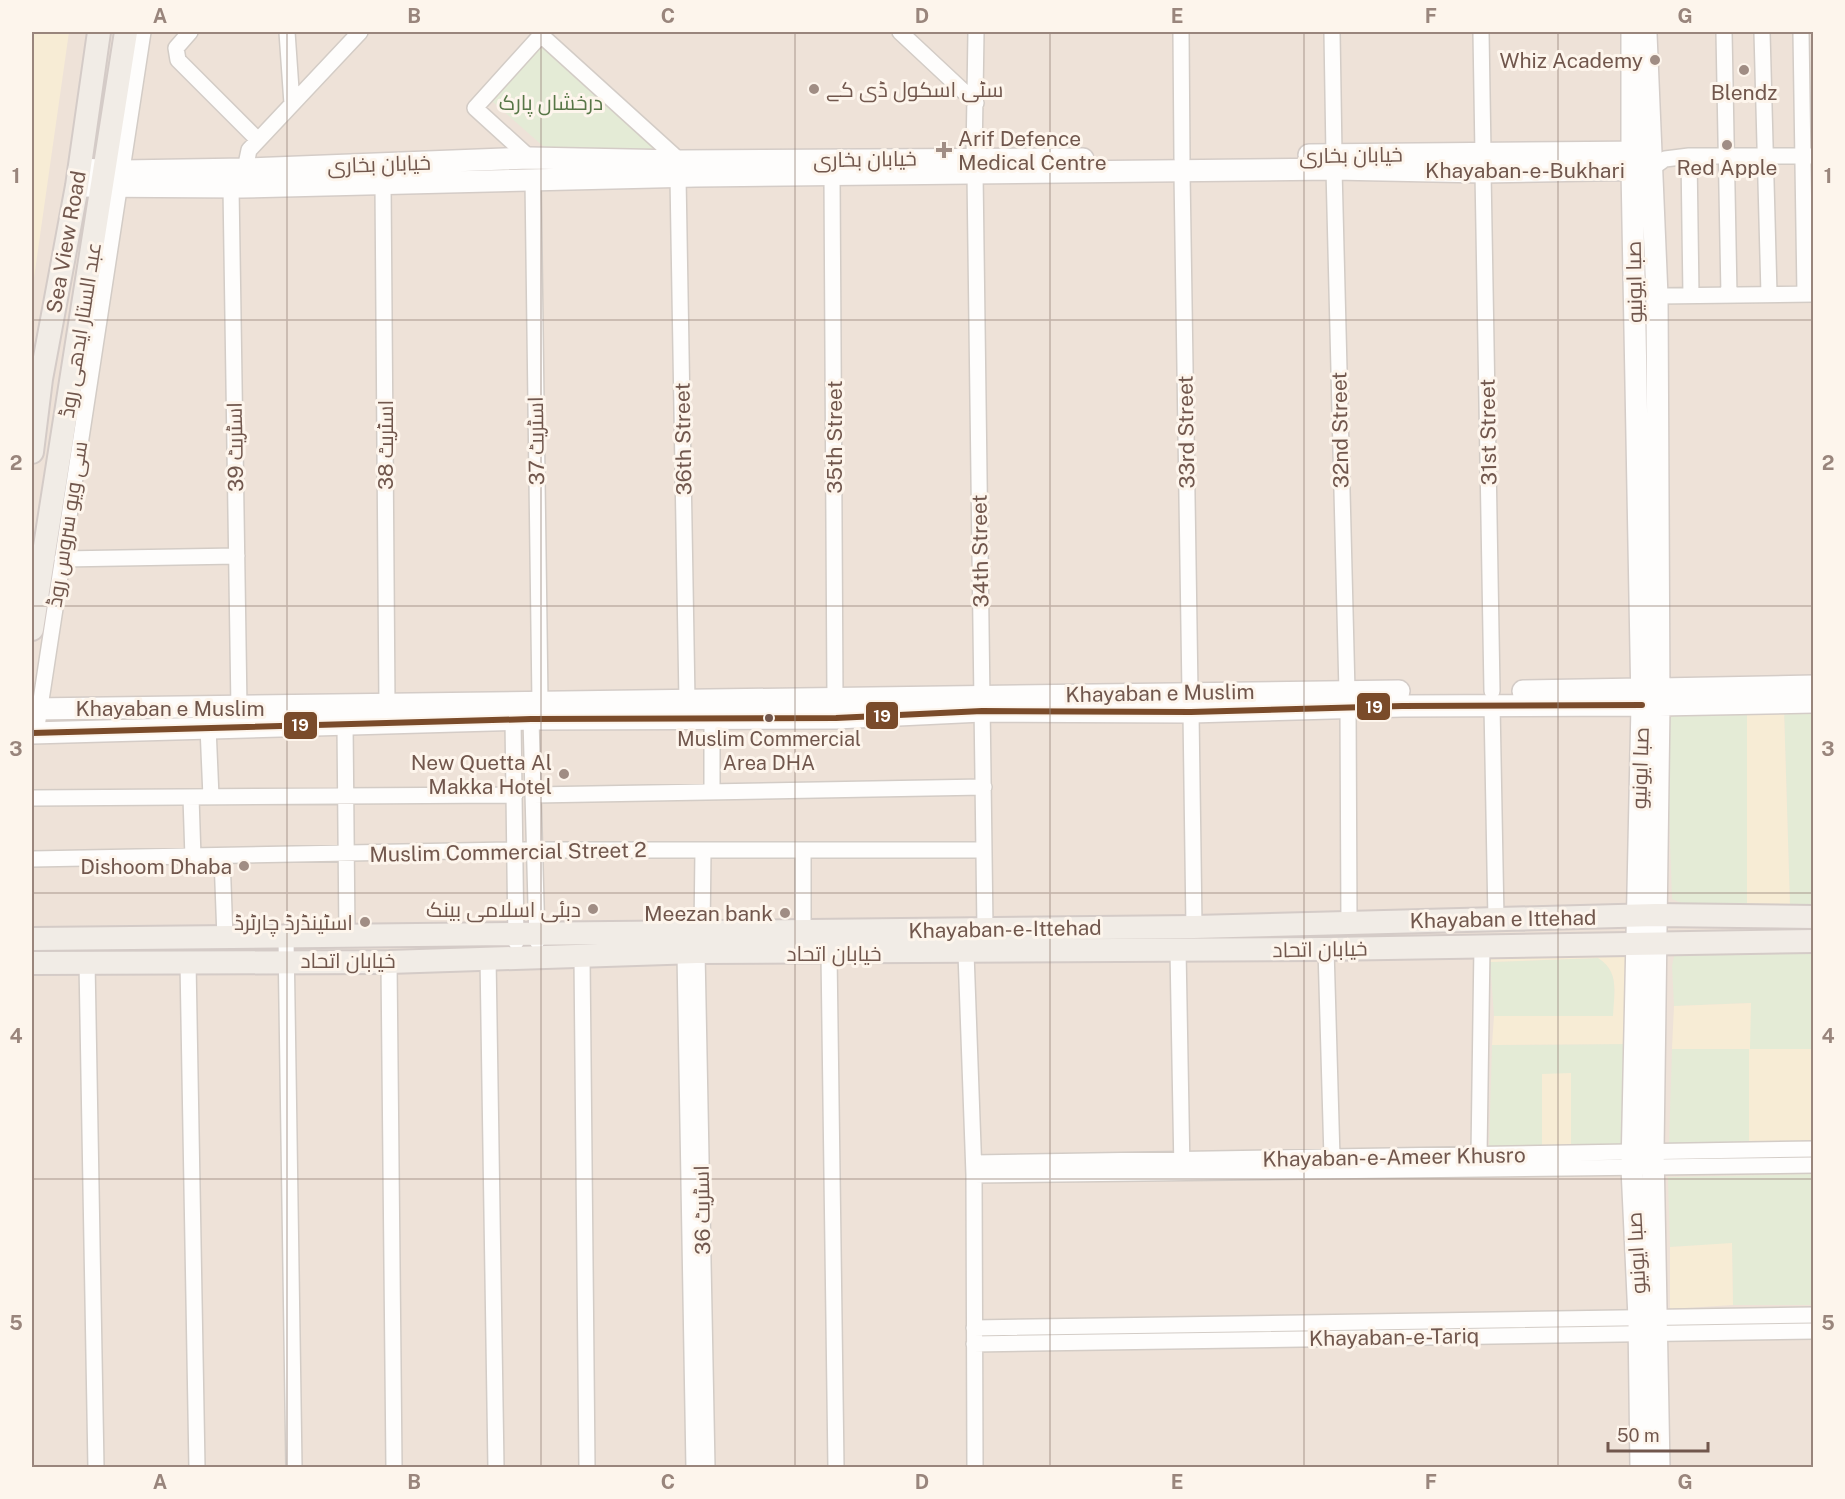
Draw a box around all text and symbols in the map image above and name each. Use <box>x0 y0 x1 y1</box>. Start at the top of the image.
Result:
text: A <box>153 4 167 28</box>
text: B <box>407 4 421 28</box>
text: C <box>661 4 675 28</box>
text: D <box>915 4 929 28</box>
text: E <box>1171 4 1183 28</box>
text: F <box>1425 4 1437 28</box>
text: G <box>1677 4 1693 28</box>
place label: Whiz Academy <box>1499 48 1643 73</box>
marker: Whiz Academy <box>1648 53 1662 67</box>
marker: Blendz <box>1737 63 1751 77</box>
place label: سٹی اسکول ڈی کے <box>826 77 1003 103</box>
place label: Blendz <box>1711 80 1777 105</box>
marker: سٹی اسکول ڈی کے <box>807 82 821 96</box>
park label: درخشاں پارک <box>499 90 603 117</box>
place label: Arif Defence Medical Centre <box>958 126 1107 175</box>
marker: Red Apple <box>1720 138 1734 152</box>
marker: Arif Defence Medical Centre <box>935 141 953 159</box>
street label: خیابان بخاری <box>1299 142 1403 169</box>
street label: خیابان بخاری <box>813 146 917 173</box>
street label: خیابان بخاری <box>327 150 431 179</box>
place label: Red Apple <box>1676 155 1778 180</box>
street label: Khayaban-e-Bukhari <box>1425 158 1625 183</box>
text: 1 <box>12 164 20 188</box>
text: 1 <box>1824 164 1832 188</box>
street label: Sea View Road <box>41 169 91 315</box>
street label: عبد الستار ایدھی روڈ <box>54 240 107 420</box>
street label: صبا ایونیو <box>1621 241 1647 323</box>
street label: 32nd Street <box>1326 371 1354 489</box>
street label: 33rd Street <box>1173 375 1199 489</box>
street label: 31st Street <box>1475 378 1501 486</box>
street label: 35th Street <box>822 380 847 494</box>
street label: 36th Street <box>670 382 696 496</box>
street label: اسٹریٹ 37 <box>523 396 549 486</box>
street label: اسٹریٹ 38 <box>373 400 398 490</box>
street label: اسٹریٹ 39 <box>222 402 248 492</box>
street label: سی ویو سروس روڈ <box>42 439 93 609</box>
text: 2 <box>10 451 22 475</box>
text: 2 <box>1822 451 1834 475</box>
street label: 34th Street <box>967 494 993 608</box>
street label: Khayaban e Muslim <box>1065 679 1255 707</box>
line badge: 19 <box>1356 692 1391 721</box>
street label: Khayaban e Muslim <box>75 696 265 721</box>
text: 19 <box>1365 698 1383 717</box>
line badge: 19 <box>865 701 899 730</box>
text: 19 <box>873 707 891 726</box>
line badge: 19 <box>283 711 318 740</box>
marker: Muslim Commercial Area DHA <box>763 712 775 724</box>
text: 19 <box>291 716 309 735</box>
place label: Muslim Commercial Area DHA <box>677 727 861 775</box>
street label: صبا ایونیو <box>1626 727 1654 809</box>
text: 3 <box>9 737 23 761</box>
text: 3 <box>1821 737 1835 761</box>
place label: New Quetta Al Makka Hotel <box>411 750 552 799</box>
marker: New Quetta Al Makka Hotel <box>557 767 571 781</box>
street label: Muslim Commercial Street 2 <box>369 837 647 867</box>
place label: Dishoom Dhaba <box>80 854 232 879</box>
marker: Dishoom Dhaba <box>237 859 251 873</box>
place label: دبئی اسلامی بینک <box>426 897 581 923</box>
place label: Meezan bank <box>644 901 773 926</box>
marker: دبئی اسلامی بینک <box>586 902 600 916</box>
street label: Khayaban e Ittehad <box>1409 905 1597 933</box>
marker: Meezan bank <box>778 906 792 920</box>
place label: اسٹینڈرڈ چارٹرڈ <box>234 910 353 937</box>
marker: اسٹینڈرڈ چارٹرڈ <box>358 915 372 929</box>
street label: Khayaban-e-Ittehad <box>908 915 1102 943</box>
street label: خیابان اتحاد <box>1272 936 1368 963</box>
street label: خیابان اتحاد <box>786 941 882 967</box>
street label: خیابان اتحاد <box>300 948 396 974</box>
text: 4 <box>9 1024 23 1048</box>
text: 4 <box>1821 1024 1835 1048</box>
street label: Khayaban-e-Ameer Khusro <box>1262 1142 1526 1172</box>
street label: اسٹریٹ 36 <box>689 1165 715 1255</box>
street label: صبا ایونیو <box>1621 1211 1651 1295</box>
text: 5 <box>9 1311 23 1335</box>
text: 5 <box>1821 1311 1835 1335</box>
street label: Khayaban-e-Tariq <box>1309 1323 1479 1351</box>
scale bar <box>1608 1415 1708 1453</box>
text: 50 m <box>1617 1425 1660 1446</box>
text: A <box>153 1470 167 1494</box>
text: B <box>407 1470 421 1494</box>
text: C <box>661 1470 675 1494</box>
text: D <box>915 1470 929 1494</box>
text: E <box>1171 1470 1183 1494</box>
text: F <box>1425 1470 1437 1494</box>
text: G <box>1677 1470 1693 1494</box>

